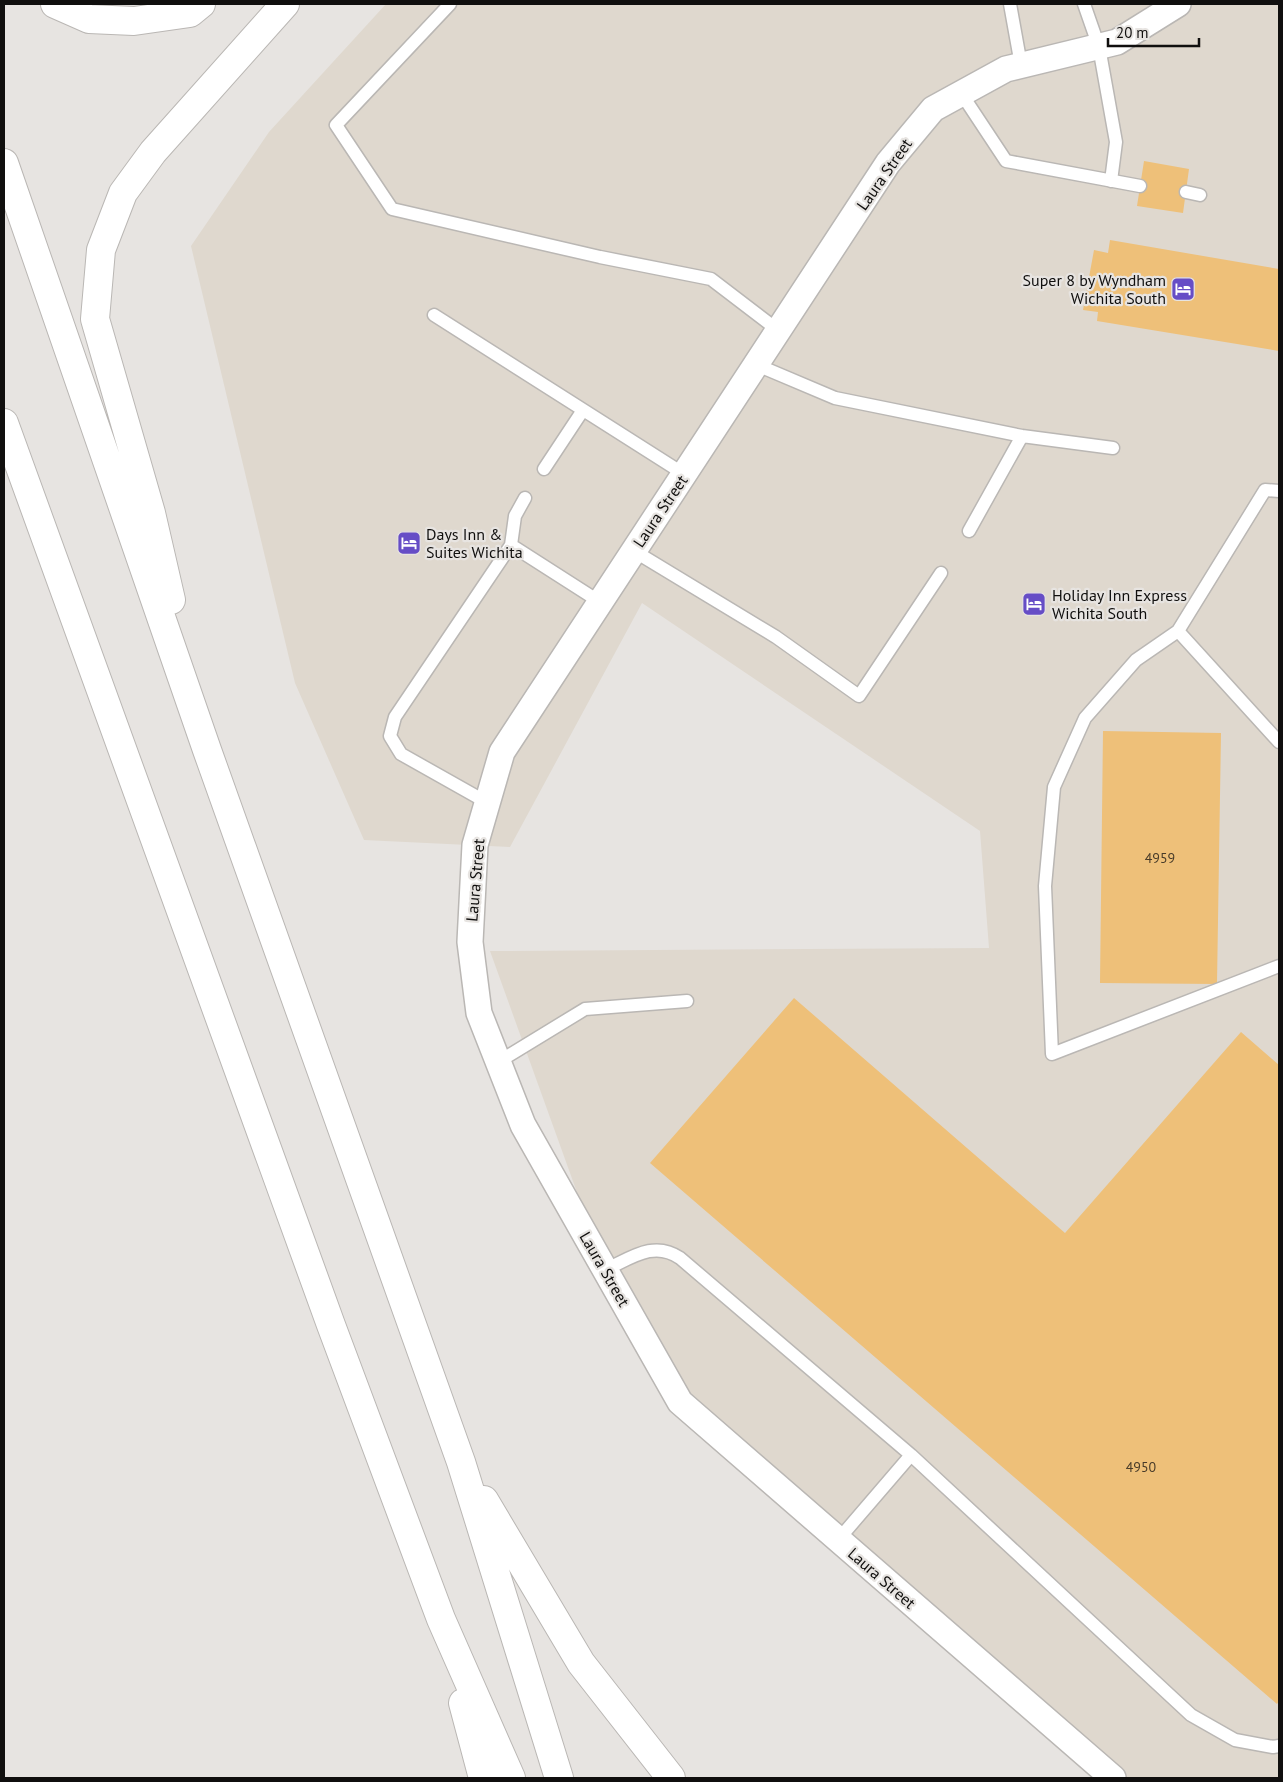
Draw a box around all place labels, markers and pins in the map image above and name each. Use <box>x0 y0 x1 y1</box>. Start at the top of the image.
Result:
place label: Super 8 by Wyndham Wichita South <box>1023 270 1166 308</box>
hotel icon: Super 8 by Wyndham Wichita South <box>1170 276 1196 302</box>
place label: Days Inn & Suites Wichita <box>426 524 523 562</box>
hotel icon: Days Inn & Suites Wichita <box>396 530 422 556</box>
place label: Holiday Inn Express Wichita South <box>1052 585 1187 623</box>
hotel icon: Holiday Inn Express Wichita South <box>1021 591 1047 617</box>

